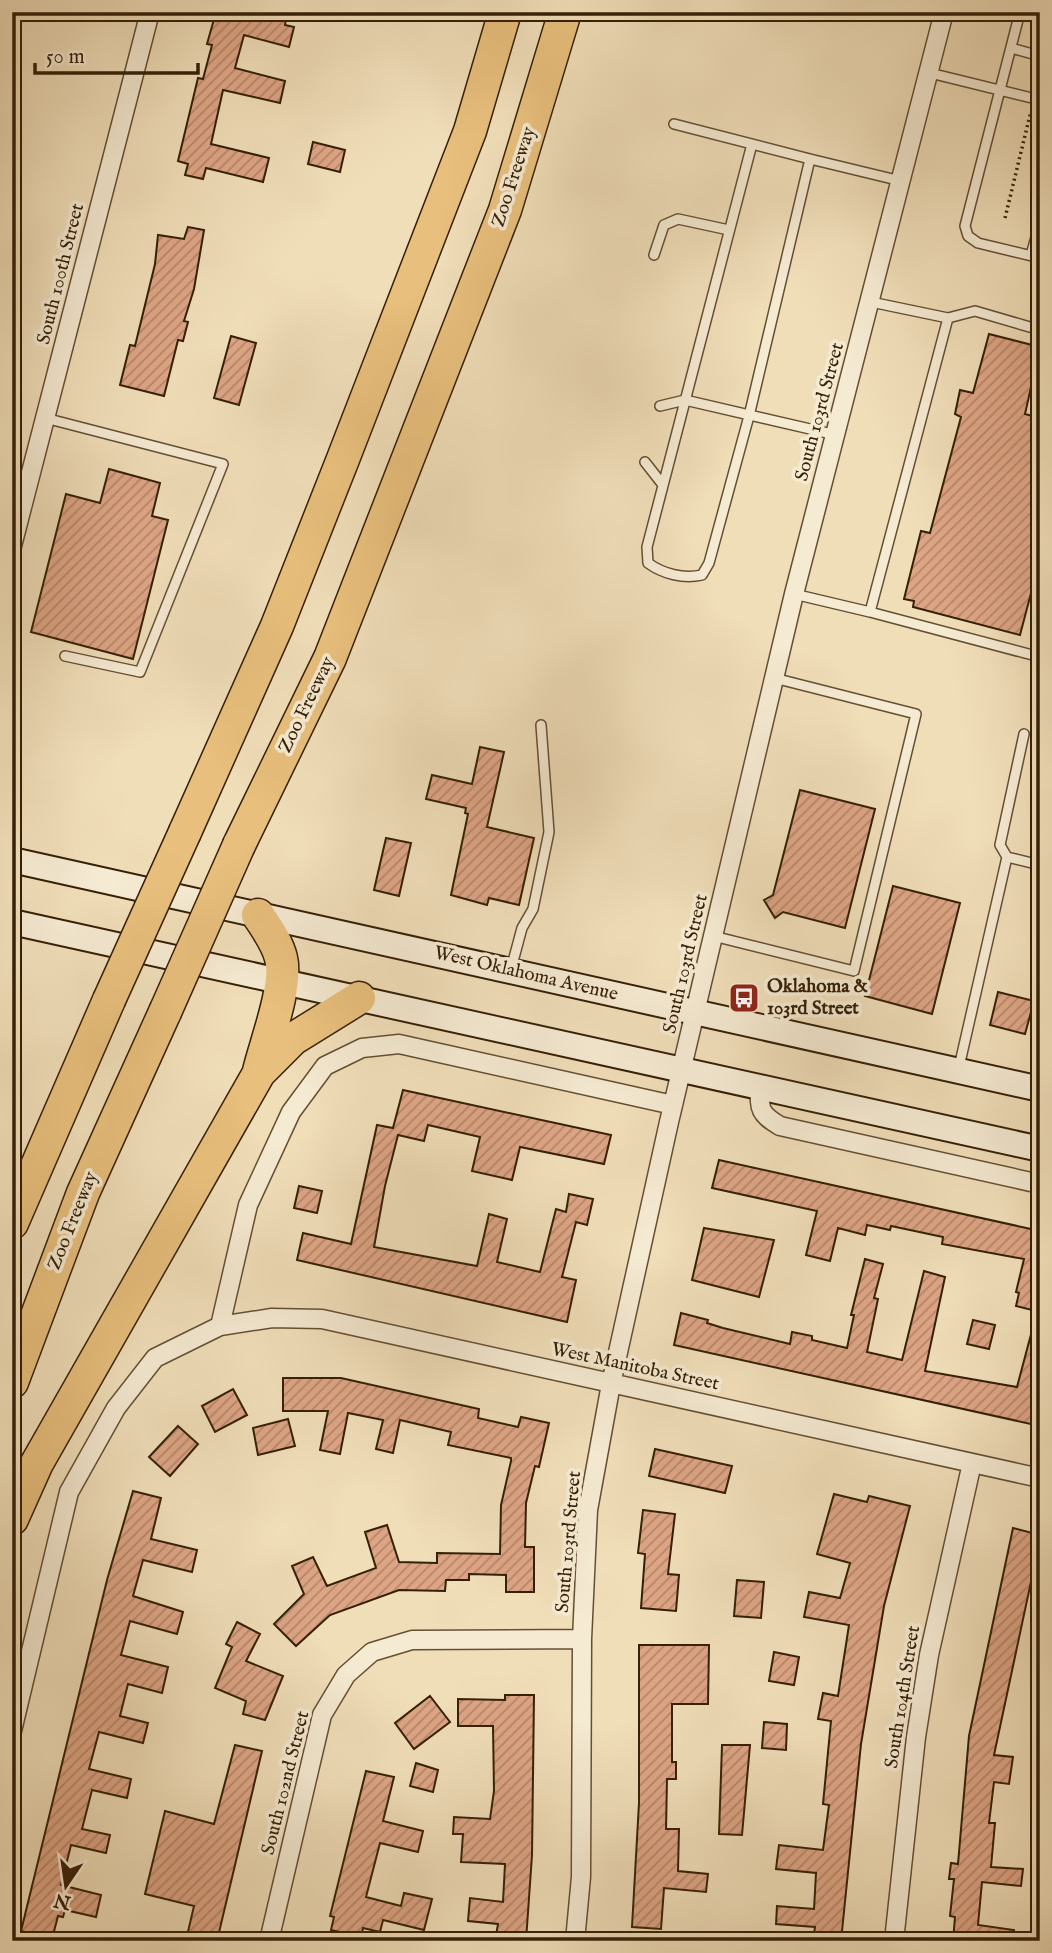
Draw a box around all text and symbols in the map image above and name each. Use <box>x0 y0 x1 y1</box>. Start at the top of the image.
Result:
scale bar <box>35 32 198 76</box>
text: 50 m <box>46 44 85 71</box>
street label: Zoo Freeway <box>487 123 542 230</box>
street label: South 100th Street <box>32 201 90 347</box>
street label: South 103rd Street <box>790 340 850 484</box>
street label: Zoo Freeway <box>273 652 341 757</box>
street label: South 103rd Street <box>658 891 714 1036</box>
street label: West Oklahoma Avenue <box>432 941 620 1007</box>
place label: Oklahoma & 103rd Street <box>767 975 868 1021</box>
bus stop icon: Oklahoma & 103rd Street <box>727 981 761 1015</box>
street label: Zoo Freeway <box>42 1168 104 1274</box>
street label: West Manitoba Street <box>549 1337 722 1397</box>
street label: South 103rd Street <box>551 1470 587 1614</box>
street label: South 104th Street <box>880 1623 926 1770</box>
street label: South 102nd Street <box>257 1708 316 1857</box>
north arrow <box>32 1852 102 1922</box>
text: N <box>51 1887 74 1914</box>

